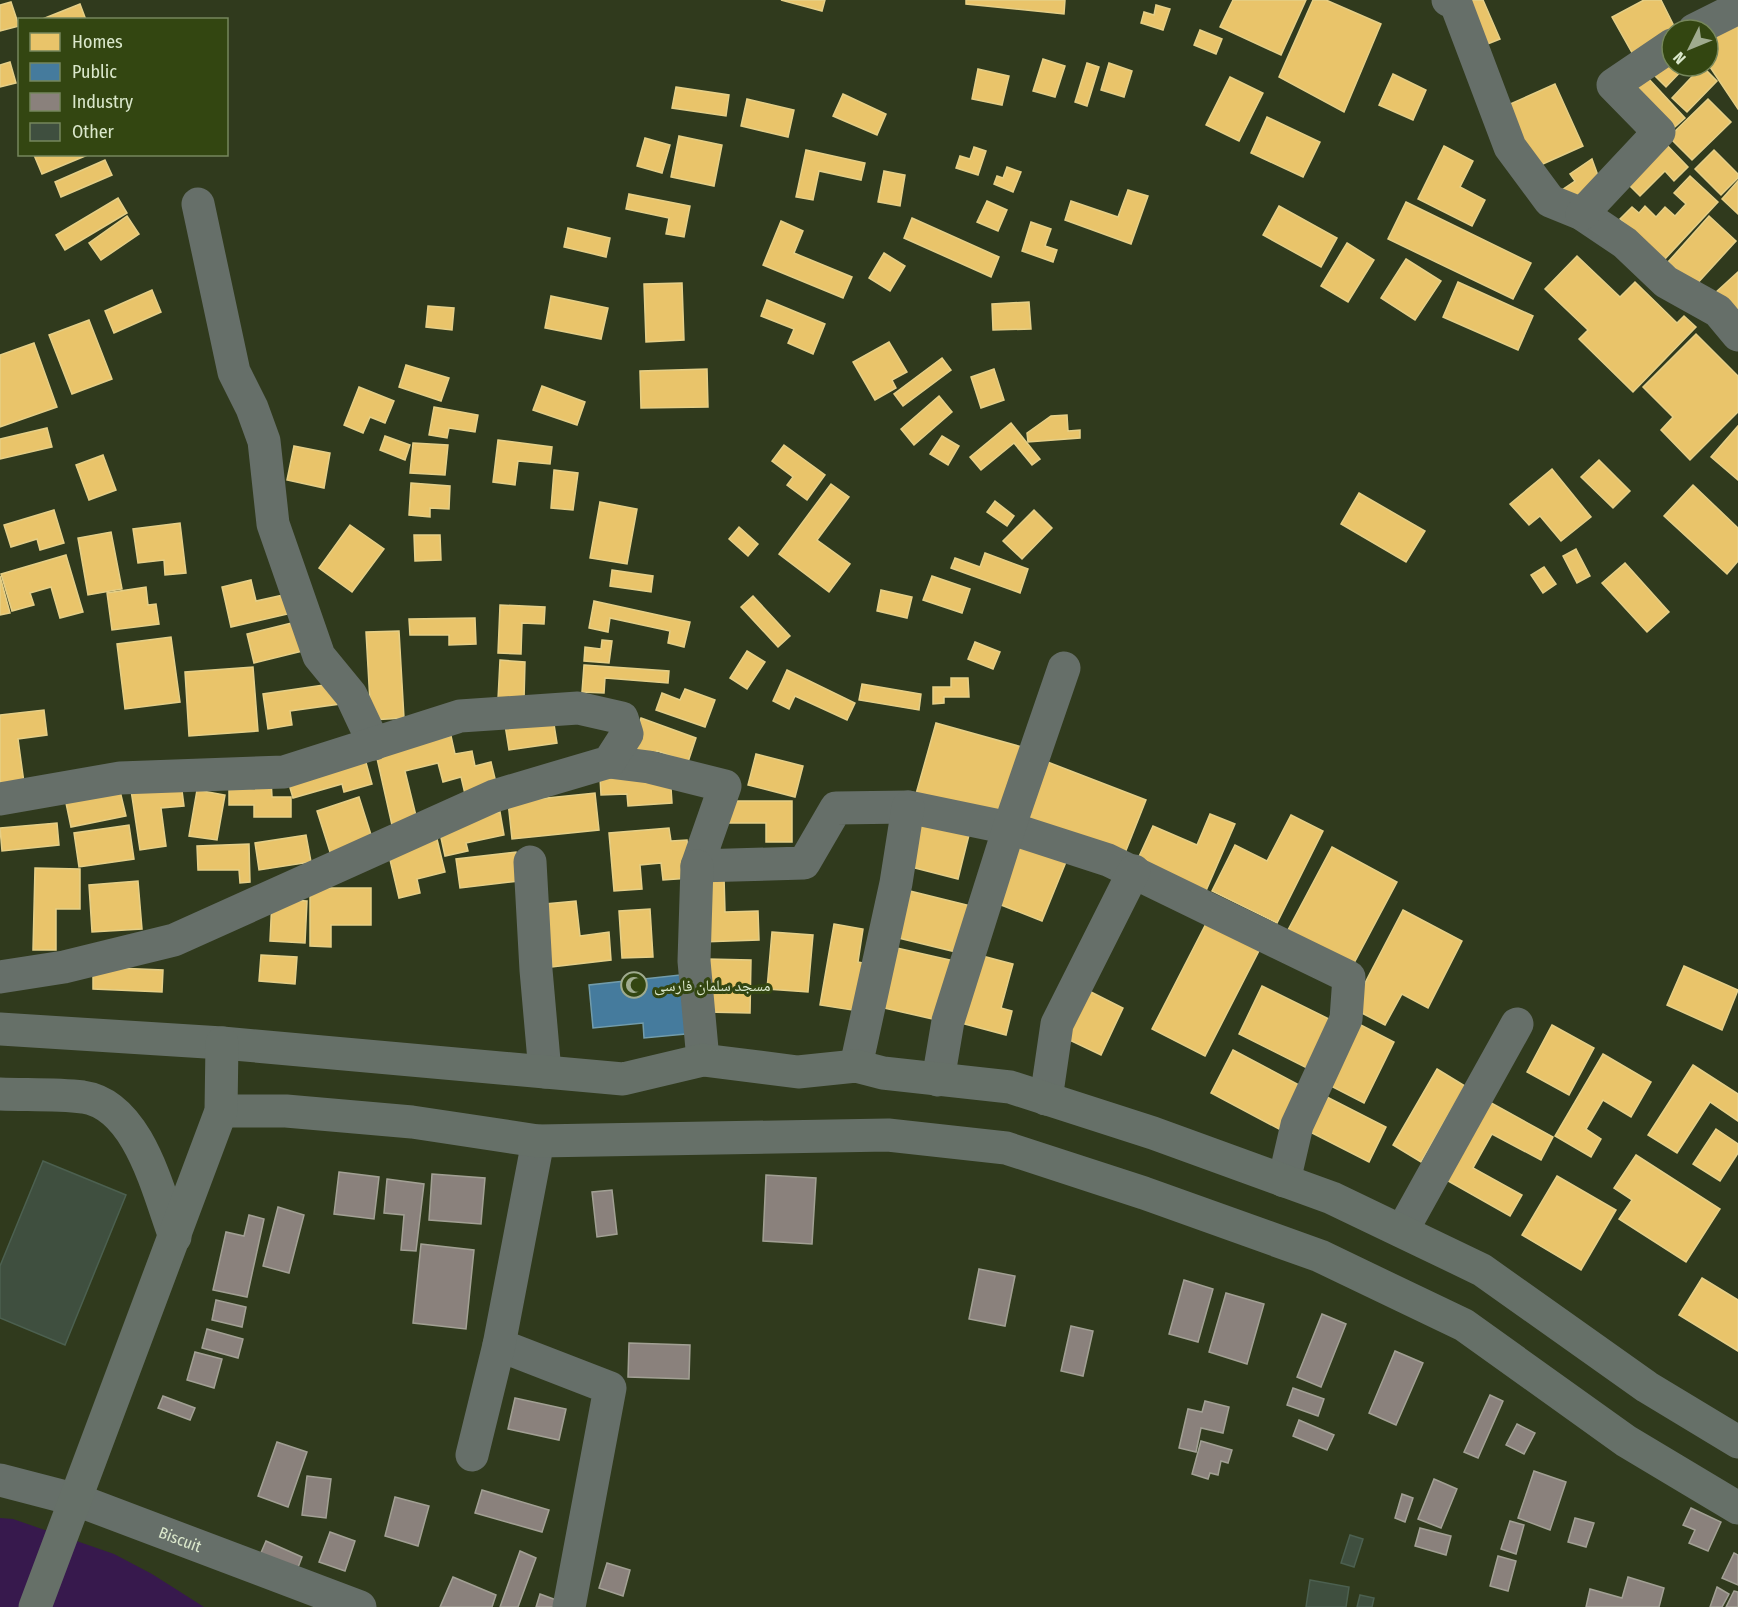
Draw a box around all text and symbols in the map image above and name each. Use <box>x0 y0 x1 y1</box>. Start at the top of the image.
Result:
legend <box>18 18 228 156</box>
north arrow <box>1660 18 1720 78</box>
text: Homes <box>72 31 123 53</box>
text: N <box>1669 48 1690 68</box>
text: Public <box>72 61 117 83</box>
text: Industry <box>72 91 133 113</box>
text: Other <box>72 121 115 143</box>
mosque icon: مسجد سلمان فارسی <box>619 970 649 1000</box>
place label: مسجد سلمان فارسی <box>654 976 771 996</box>
street label: Biscuit <box>156 1523 205 1556</box>

